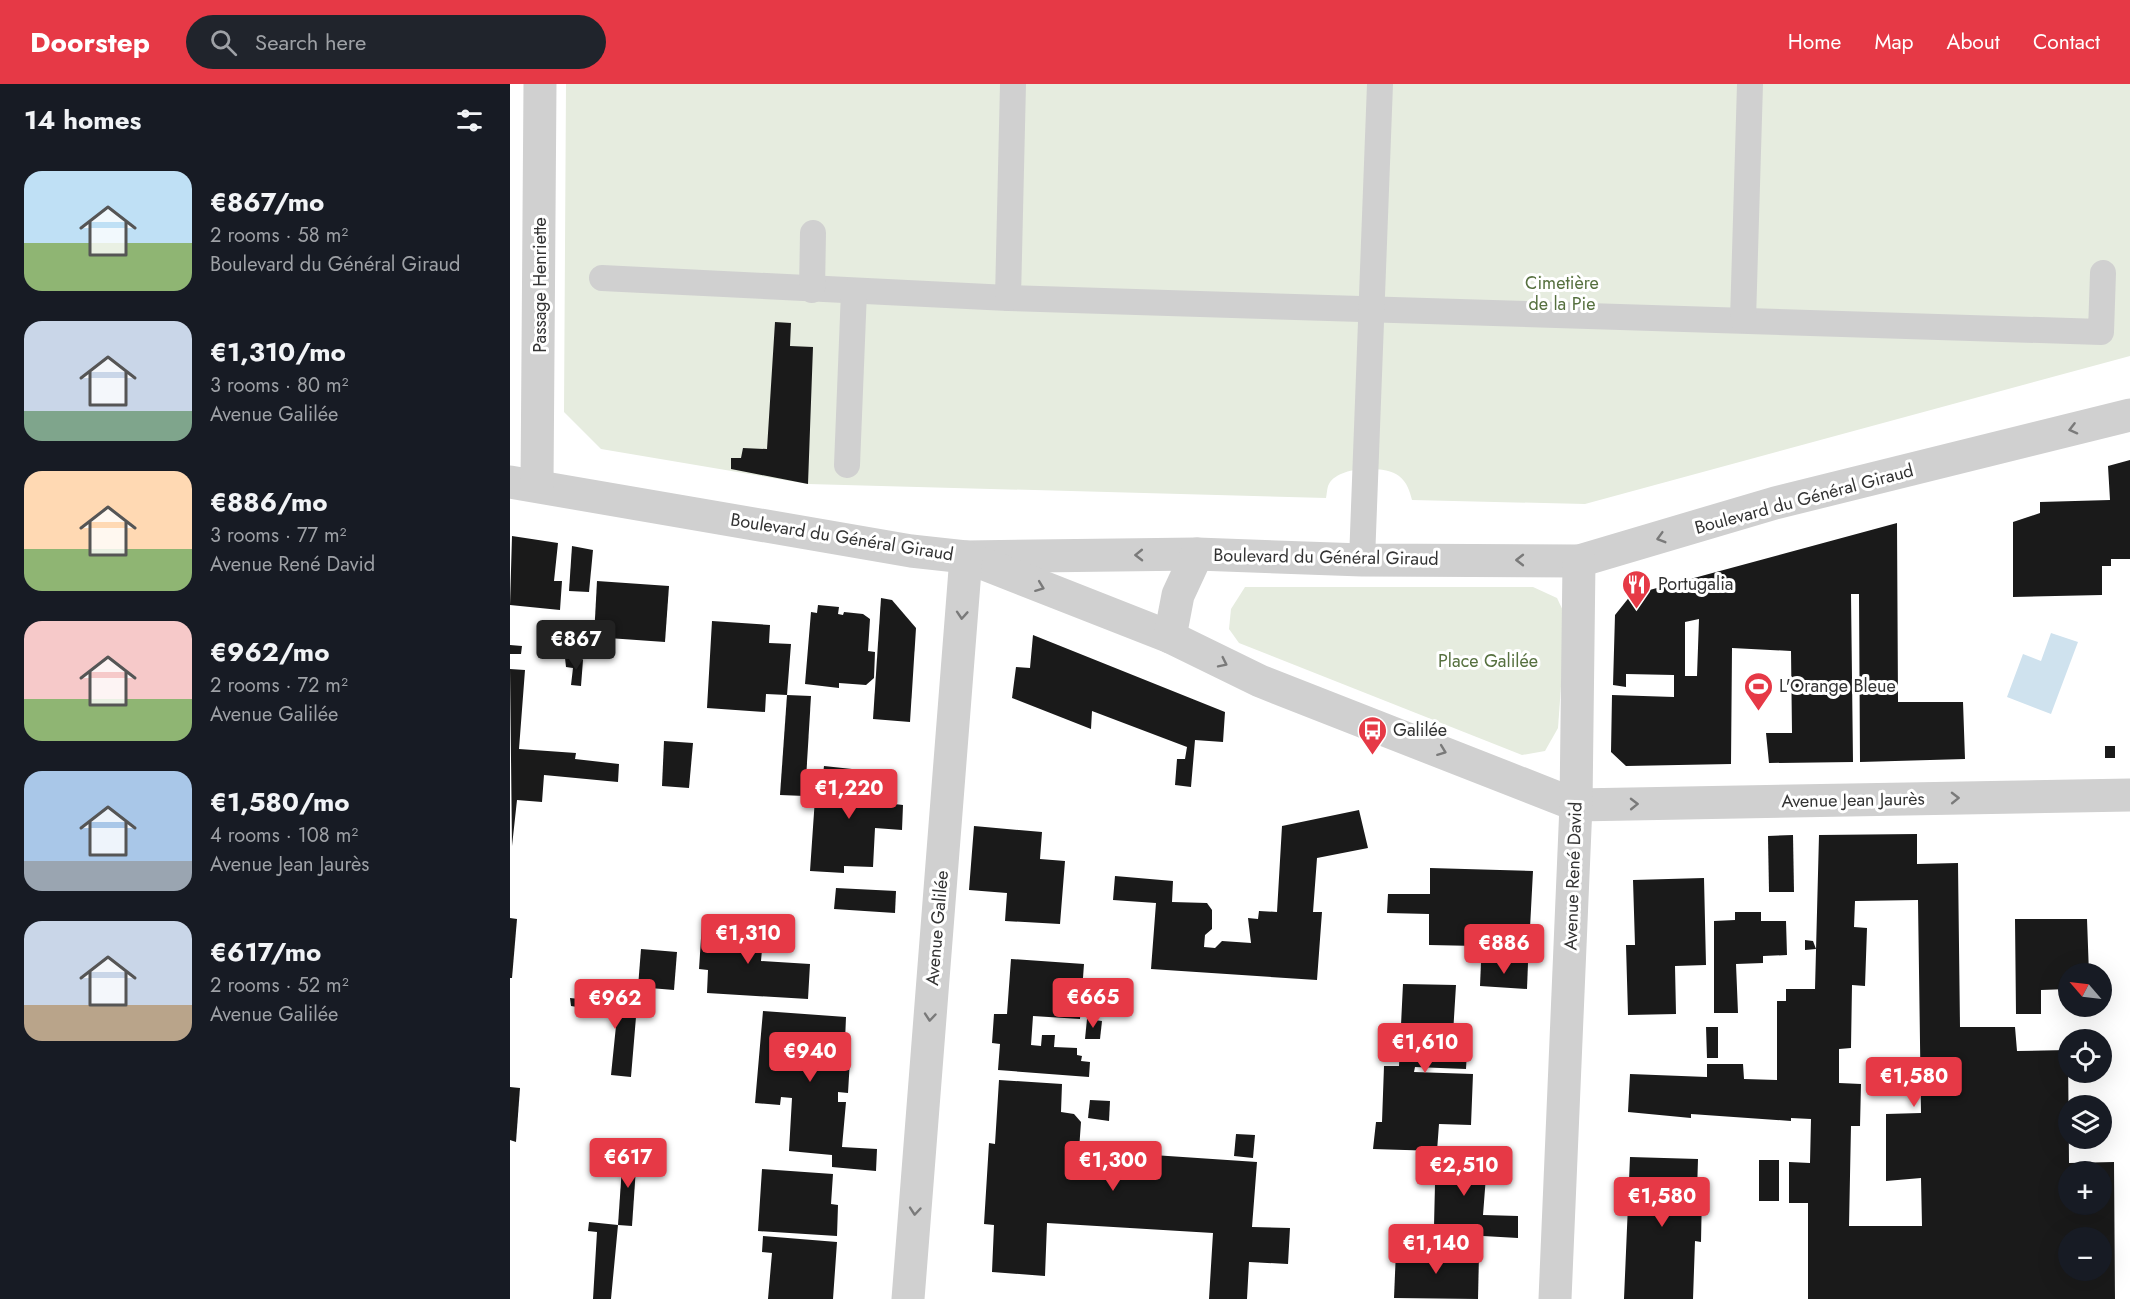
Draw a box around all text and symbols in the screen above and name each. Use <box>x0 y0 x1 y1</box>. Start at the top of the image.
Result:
search box <box>186 15 606 69</box>
text: Doorstep <box>30 22 150 63</box>
icon: search <box>207 26 240 59</box>
text: Search here <box>255 26 366 58</box>
text: Home <box>1788 27 1841 57</box>
text: Map <box>1874 27 1914 57</box>
text: About <box>1947 27 2000 57</box>
text: Contact <box>2033 27 2100 57</box>
text: 14 homes <box>24 101 141 139</box>
icon: filters <box>453 104 486 137</box>
text: €867/mo <box>210 183 324 221</box>
icon: home <box>72 195 144 267</box>
street label: Passage Henriette <box>527 217 553 353</box>
text: 2 rooms · 58 m² <box>210 221 348 250</box>
text: Boulevard du Général Giraud <box>210 250 461 279</box>
park label: Cimetière de la Pie <box>1525 270 1599 317</box>
text: €1,310/mo <box>210 333 346 371</box>
icon: home <box>72 345 144 417</box>
text: 3 rooms · 80 m² <box>210 371 348 400</box>
text: Avenue Galilée <box>210 400 338 429</box>
one-way arrow <box>2069 422 2079 435</box>
street label: Boulevard du Général Giraud <box>1692 457 1916 541</box>
text: €886/mo <box>210 483 328 521</box>
icon: home <box>72 495 144 567</box>
street label: Boulevard du Général Giraud <box>729 507 955 567</box>
text: 3 rooms · 77 m² <box>210 521 347 550</box>
one-way arrow <box>1657 531 1667 543</box>
street label: Boulevard du Général Giraud <box>1213 542 1439 572</box>
one-way arrow <box>1134 549 1143 561</box>
text: Avenue René David <box>210 550 375 579</box>
one-way arrow <box>1516 554 1525 566</box>
restaurant icon: Portugalia <box>1621 568 1653 610</box>
place label: Portugalia <box>1658 571 1734 597</box>
one-way arrow <box>1034 580 1045 592</box>
one-way arrow <box>956 611 969 620</box>
pin: €867 <box>540 620 612 671</box>
text: €867 <box>550 625 602 654</box>
text: €962/mo <box>210 633 330 671</box>
icon: home <box>72 645 144 717</box>
park label: Place Galilée <box>1438 648 1538 674</box>
one-way arrow <box>1216 655 1227 667</box>
sports icon: L'Orange Bleue <box>1742 670 1774 712</box>
text: 2 rooms · 72 m² <box>210 671 348 700</box>
place label: L'Orange Bleue <box>1779 673 1896 699</box>
text: Avenue Galilée <box>210 700 338 729</box>
bus stop icon: Galilée <box>1356 714 1388 756</box>
place label: Galilée <box>1393 717 1447 743</box>
one-way arrow <box>1436 744 1447 757</box>
pin: €1,220 <box>800 769 898 820</box>
text: €1,220 <box>814 774 884 803</box>
text: €1,580/mo <box>210 783 350 821</box>
street label: Avenue Jean Jaurès <box>1781 786 1925 814</box>
one-way arrow <box>1951 792 1960 804</box>
icon: home <box>72 795 144 867</box>
one-way arrow <box>1630 797 1639 810</box>
street label: Avenue René David <box>1557 801 1589 951</box>
text: 4 rooms · 108 m² <box>210 821 358 850</box>
text: Avenue Jean Jaurès <box>210 850 369 879</box>
street label: Avenue Galilée <box>919 869 955 987</box>
pin: €1,310 <box>699 914 797 965</box>
text: €1,310 <box>715 919 781 948</box>
pin: €886 <box>1468 924 1540 975</box>
text: €886 <box>1478 929 1530 958</box>
text: €617/mo <box>210 933 321 971</box>
icon: home <box>72 945 144 1017</box>
north arrow <box>2058 963 2112 1017</box>
map controls <box>2058 963 2112 1281</box>
text: 2 rooms · 52 m² <box>210 971 349 1000</box>
pin: €665 <box>1057 978 1129 1029</box>
pin: €962 <box>579 979 651 1030</box>
text: €665 <box>1067 983 1119 1012</box>
text: €962 <box>589 984 641 1013</box>
text: Avenue Galilée <box>210 1000 338 1029</box>
one-way arrow <box>924 1012 937 1022</box>
pin: €1,610 <box>1376 1023 1474 1074</box>
text: €1,610 <box>1392 1028 1458 1057</box>
button: locate <box>2058 1029 2112 1083</box>
pin: €940 <box>774 1032 846 1083</box>
text: €940 <box>783 1037 837 1066</box>
pin: €1,580 <box>1865 1057 1963 1108</box>
text: €1,580 <box>1880 1062 1948 1091</box>
button: layers <box>2058 1095 2112 1149</box>
pin: €617 <box>592 1138 664 1189</box>
pin: €1,300 <box>1064 1141 1162 1192</box>
text: €617 <box>604 1143 652 1172</box>
text: €1,300 <box>1079 1146 1147 1175</box>
pin: €2,510 <box>1415 1146 1513 1197</box>
text: €2,510 <box>1429 1151 1499 1180</box>
button: + <box>2058 1161 2112 1215</box>
pin: €1,580 <box>1613 1177 1711 1228</box>
text: €1,580 <box>1628 1182 1696 1211</box>
one-way arrow <box>909 1207 922 1216</box>
pin: €1,140 <box>1387 1224 1485 1275</box>
button: − <box>2058 1227 2112 1281</box>
text: €1,140 <box>1402 1229 1470 1258</box>

